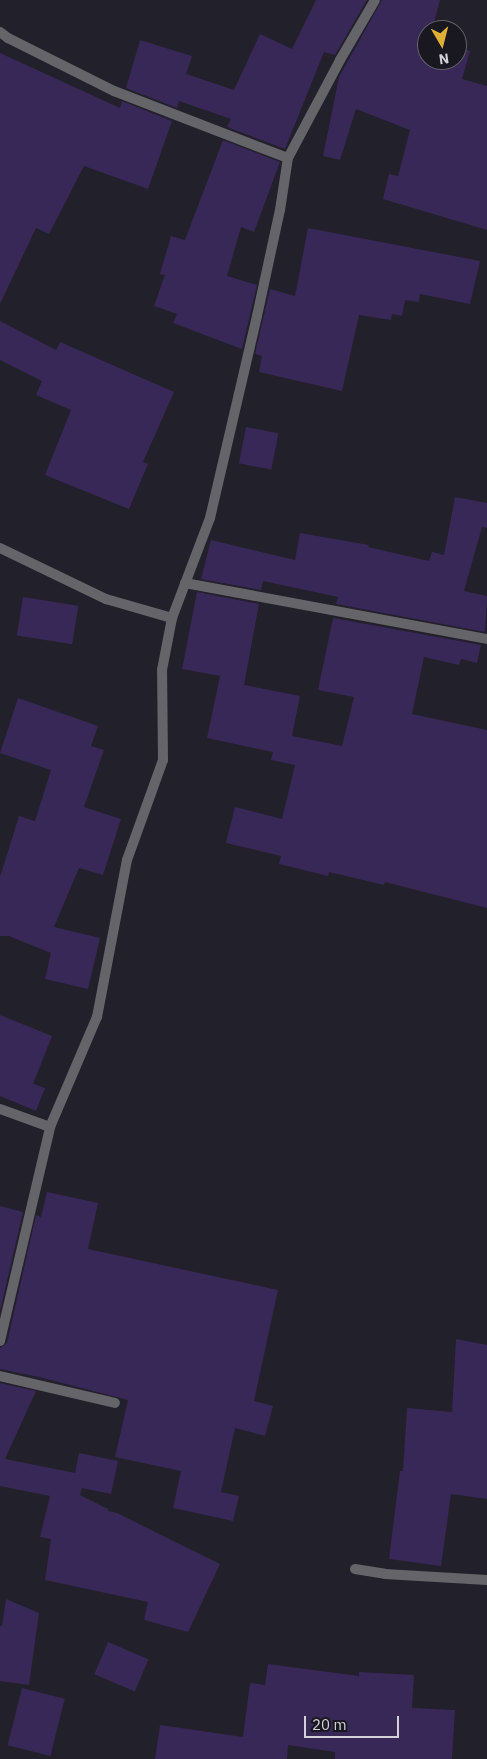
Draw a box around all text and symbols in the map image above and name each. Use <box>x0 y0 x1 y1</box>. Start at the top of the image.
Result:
north arrow <box>417 20 467 70</box>
text: N <box>438 49 450 68</box>
scale bar <box>307 1706 402 1738</box>
text: 20 m <box>312 1715 347 1734</box>

